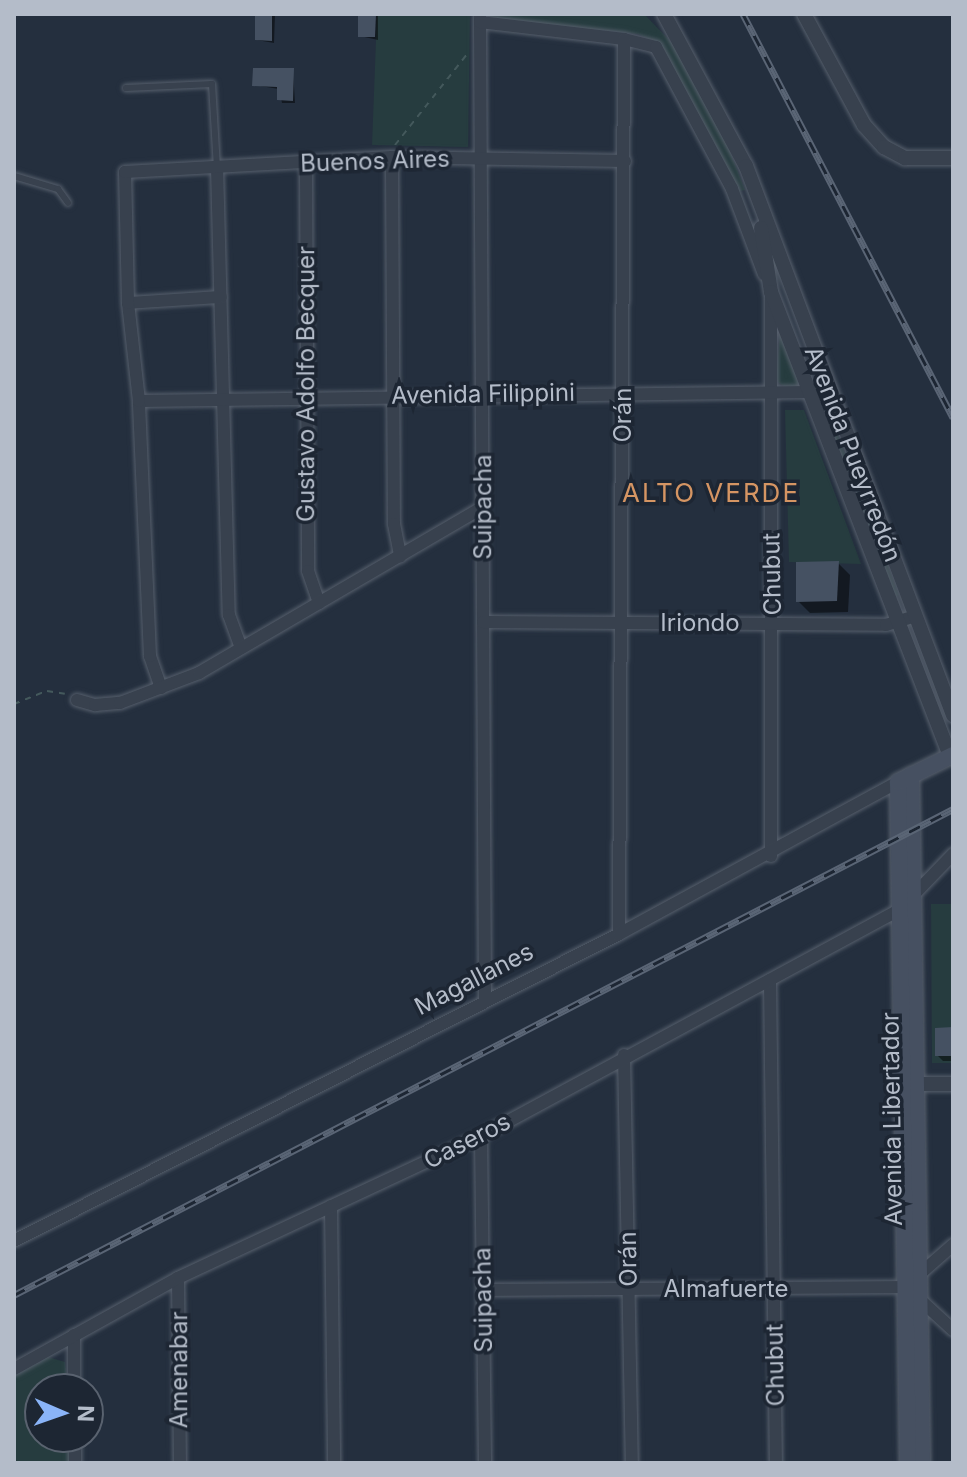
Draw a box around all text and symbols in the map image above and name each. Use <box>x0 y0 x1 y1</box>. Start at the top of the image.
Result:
street label: Buenos Aires <box>300 144 450 178</box>
street label: Gustavo Adolfo Becquer <box>292 246 320 522</box>
street label: Avenida Pueyrredón <box>799 342 907 566</box>
street label: Avenida Filippini <box>391 378 575 410</box>
street label: Orán <box>609 387 637 443</box>
street label: Suipacha <box>469 454 497 560</box>
district label: ALTO VERDE <box>622 477 800 509</box>
street label: Chubut <box>757 532 787 616</box>
street label: Iriondo <box>660 609 740 637</box>
street label: Magallanes <box>410 937 538 1021</box>
street label: Avenida Libertador <box>876 1012 908 1226</box>
street label: Caseros <box>419 1107 515 1175</box>
street label: Orán <box>613 1231 643 1287</box>
street label: Suipacha <box>468 1247 498 1353</box>
street label: Almafuerte <box>664 1275 788 1303</box>
street label: Amenabar <box>165 1312 193 1428</box>
street label: Chubut <box>760 1323 790 1407</box>
north arrow <box>24 1373 104 1453</box>
text: N <box>73 1405 99 1423</box>

